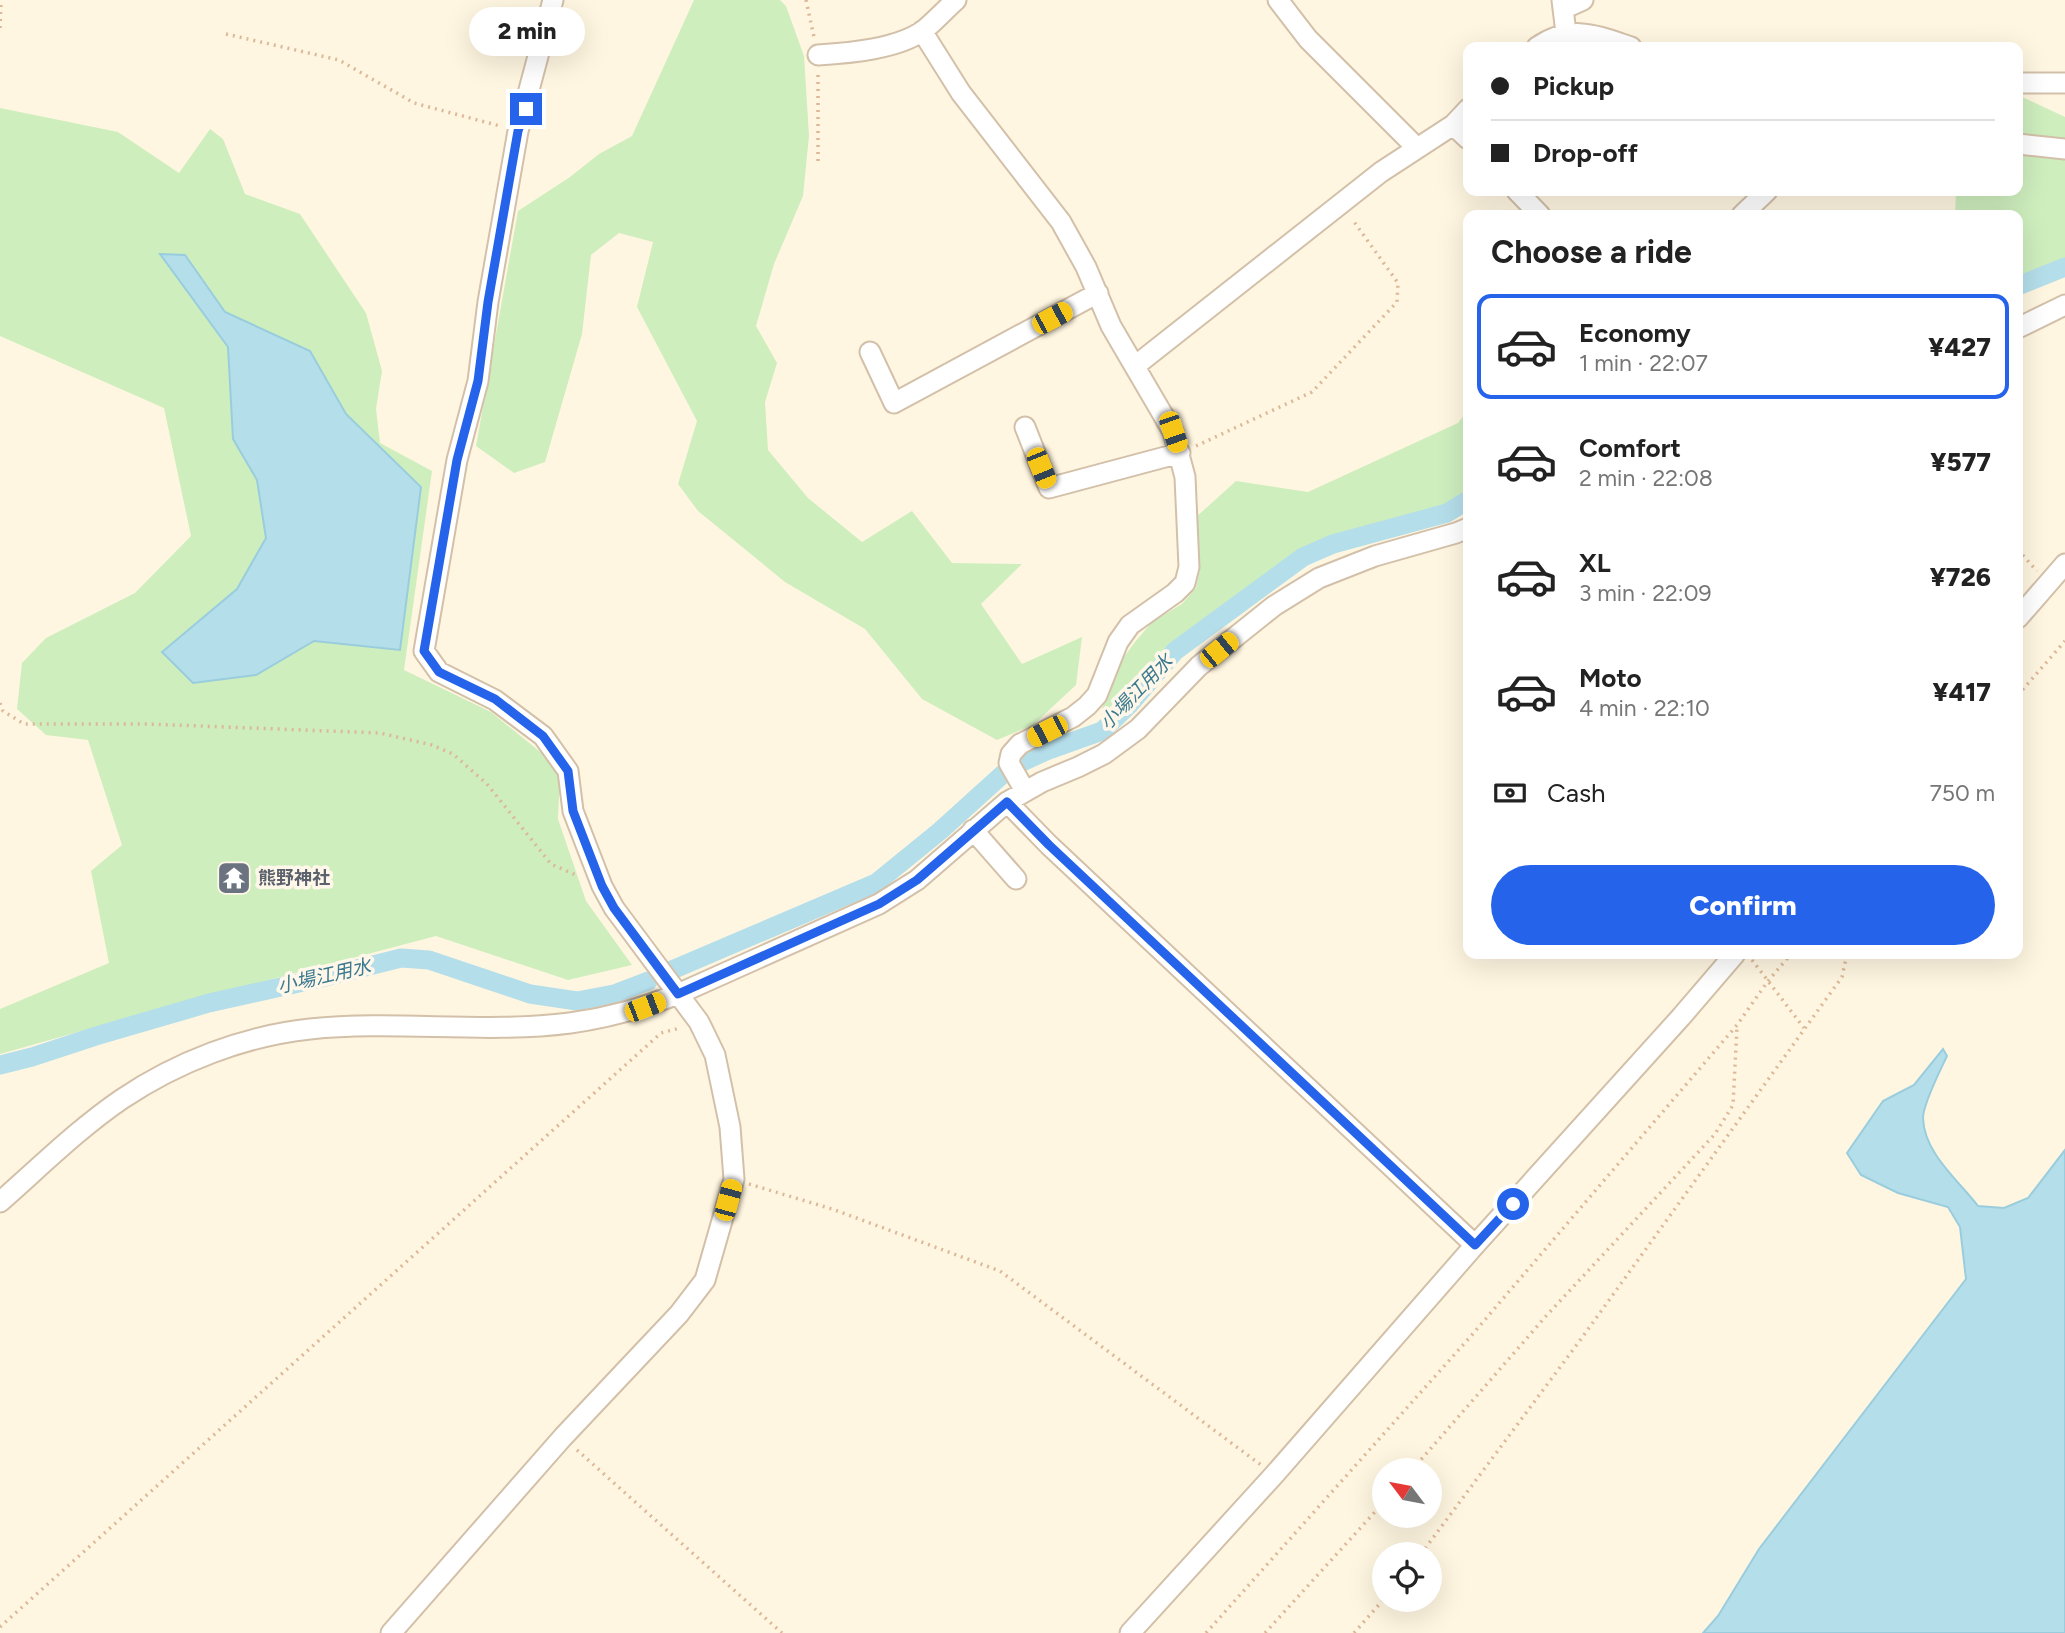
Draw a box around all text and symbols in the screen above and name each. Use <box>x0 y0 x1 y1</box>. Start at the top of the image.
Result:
callout: 2 min <box>468 7 584 56</box>
text: 2 min <box>498 17 556 45</box>
text: Pickup <box>1533 70 1614 102</box>
route end <box>510 93 542 125</box>
text: Drop-off <box>1533 137 1638 169</box>
text: Choose a ride <box>1491 233 1692 271</box>
car <box>1029 299 1076 337</box>
icon: car <box>1495 315 1558 378</box>
text: Economy <box>1579 317 1691 349</box>
text: ¥427 <box>1928 331 1991 363</box>
text: 1 min · 22:07 <box>1579 349 1708 377</box>
car <box>1157 409 1190 455</box>
icon: car <box>1495 430 1558 493</box>
text: Comfort <box>1579 432 1681 464</box>
car <box>1024 445 1059 491</box>
text: ¥577 <box>1930 446 1991 478</box>
text: 2 min · 22:08 <box>1579 464 1713 492</box>
icon: car <box>1495 545 1558 608</box>
text: XL <box>1579 547 1611 579</box>
text: ¥726 <box>1930 561 1991 593</box>
text: 3 min · 22:09 <box>1579 579 1711 607</box>
car <box>1197 629 1242 671</box>
water label: 小場江用水 <box>1095 648 1179 734</box>
icon: car <box>1495 660 1558 723</box>
text: Moto <box>1579 662 1642 694</box>
text: ¥417 <box>1932 676 1991 708</box>
text: 4 min · 22:10 <box>1579 694 1710 722</box>
car <box>1024 712 1071 750</box>
icon: cash <box>1491 774 1529 812</box>
text: Cash <box>1547 777 1606 809</box>
text: 750 m <box>1929 779 1995 807</box>
temple icon: 熊野神社 <box>215 859 253 897</box>
button: Confirm <box>1491 865 1995 945</box>
place label: 熊野神社 <box>258 867 330 889</box>
water label: 小場江用水 <box>275 954 375 998</box>
car <box>622 990 669 1024</box>
car <box>713 1177 744 1223</box>
route start <box>1497 1188 1529 1220</box>
north arrow <box>1372 1458 1442 1528</box>
map controls <box>1372 1458 1442 1612</box>
button: locate <box>1372 1542 1442 1612</box>

